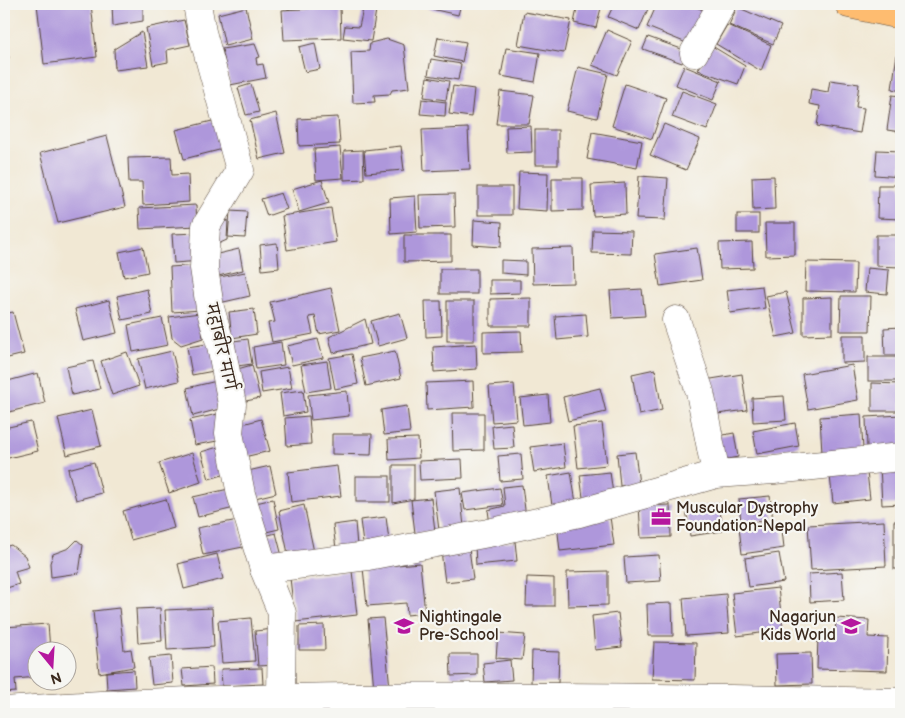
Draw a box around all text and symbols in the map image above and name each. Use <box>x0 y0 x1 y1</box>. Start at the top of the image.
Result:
street label: महाबीर मार्ग <box>201 300 242 393</box>
place label: Muscular Dystrophy Foundation-Nepal <box>676 499 819 536</box>
office icon: Muscular Dystrophy Foundation-Nepal <box>650 506 672 528</box>
place label: Nightingale Pre-School <box>419 608 502 645</box>
place label: Nagarjun Kids World <box>760 608 836 645</box>
school or university icon: Nightingale Pre-School <box>393 615 415 637</box>
school or university icon: Nagarjun Kids World <box>840 615 862 637</box>
north arrow <box>28 640 78 690</box>
text: N <box>48 668 63 688</box>

